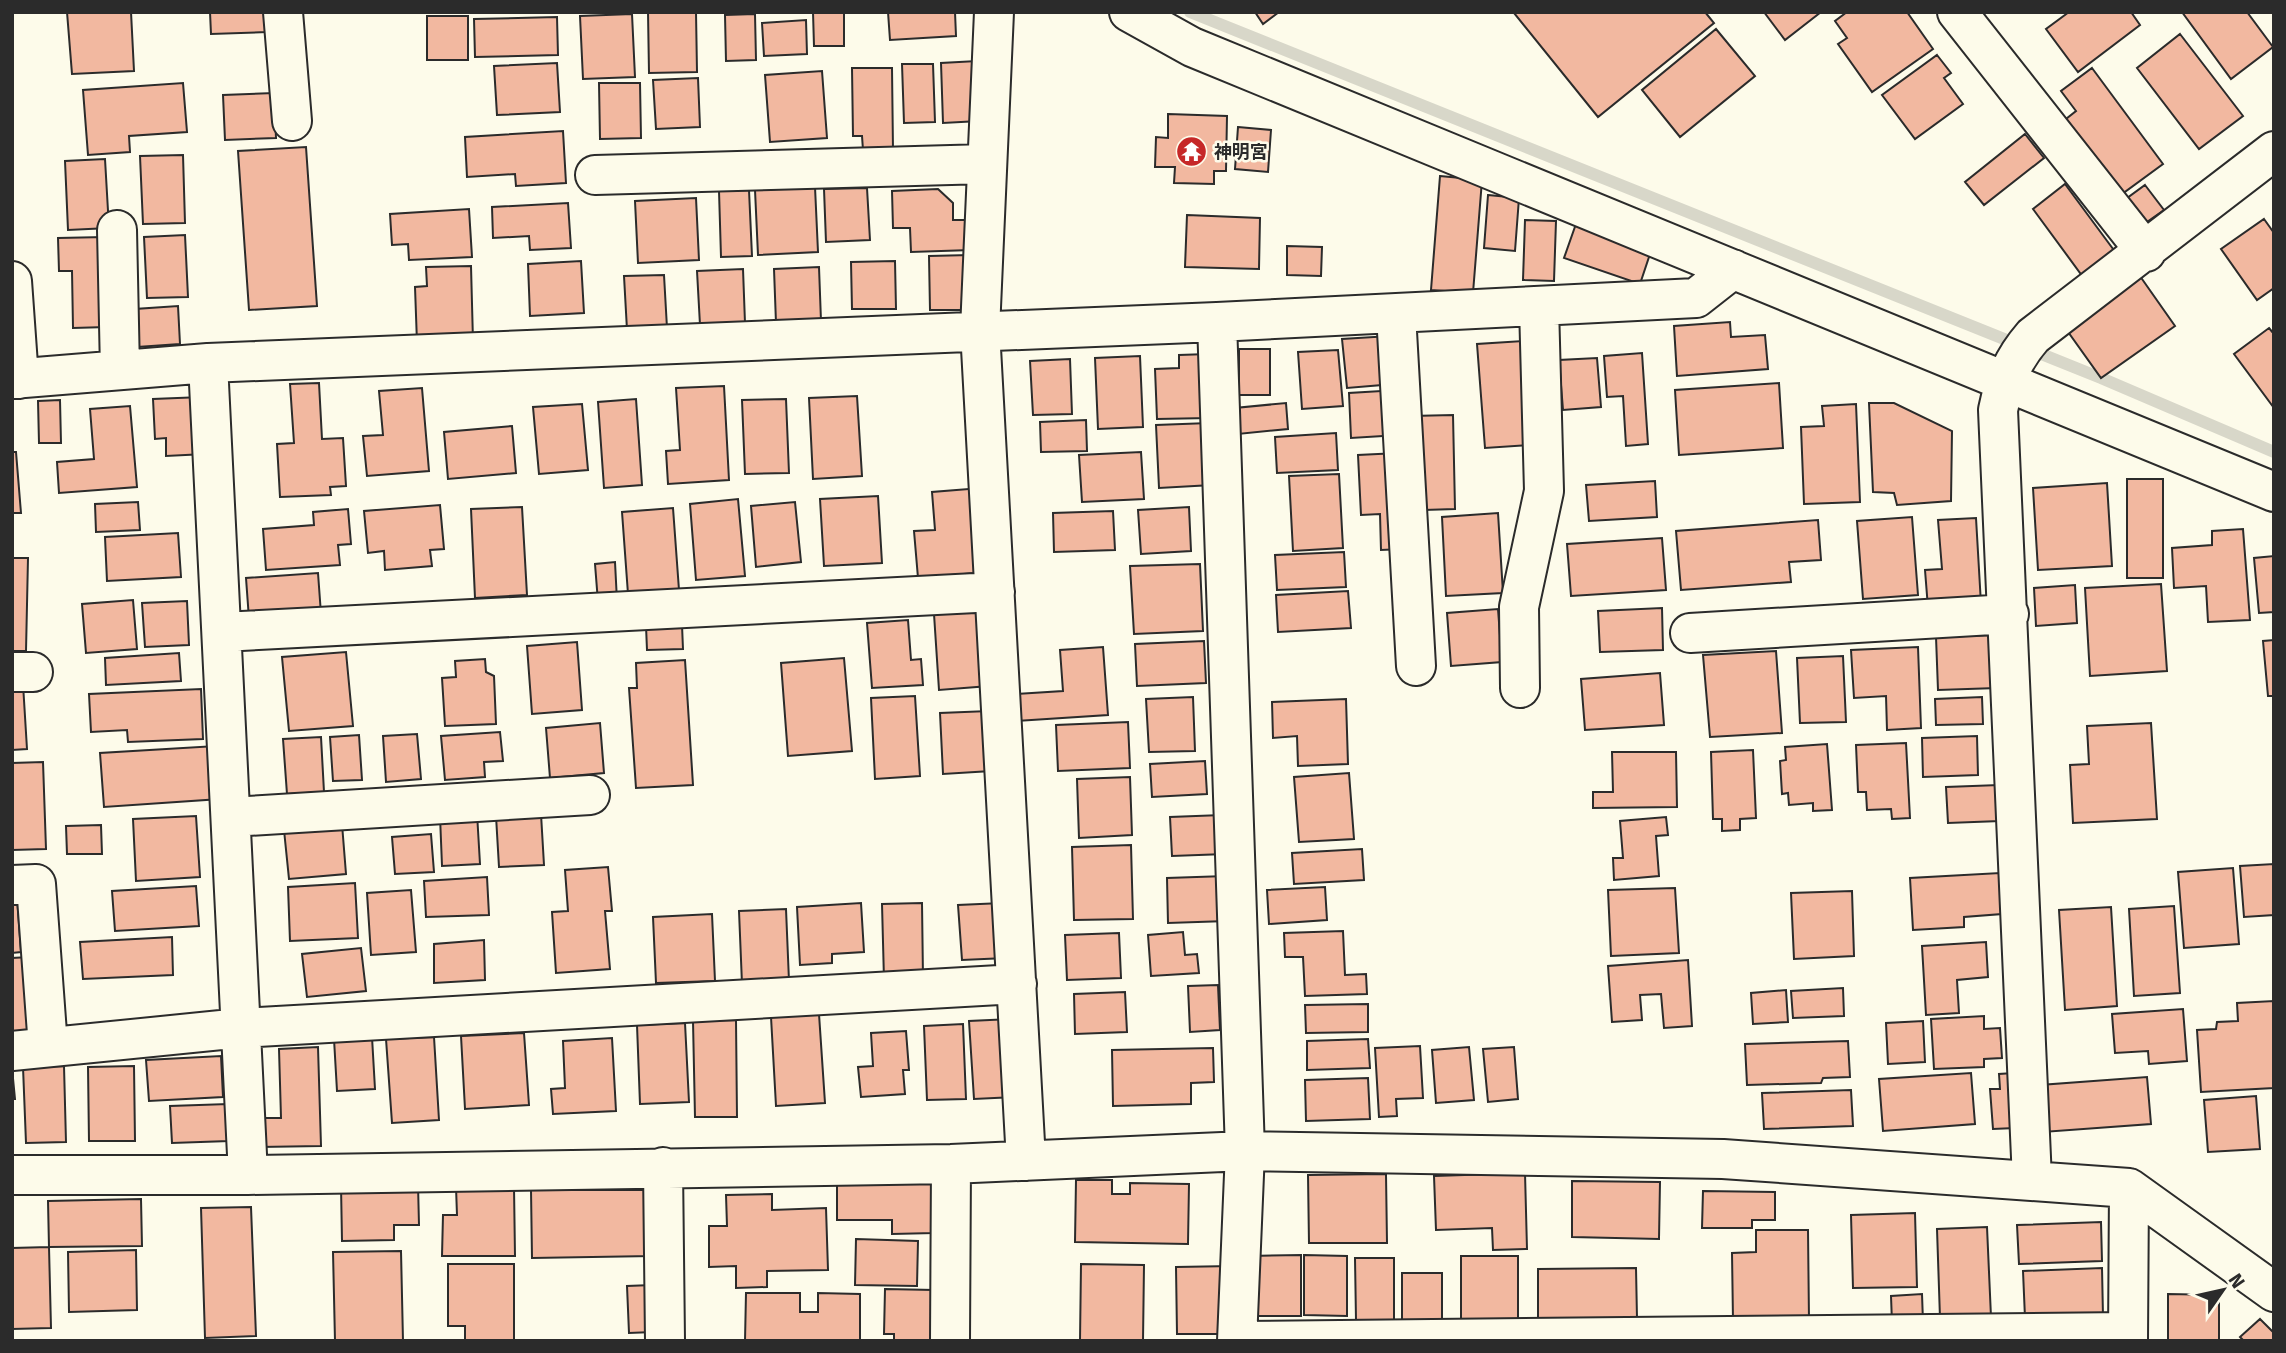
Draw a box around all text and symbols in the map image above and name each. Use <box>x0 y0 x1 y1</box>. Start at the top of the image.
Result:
temple icon: 神明宮 <box>1174 135 1208 169</box>
place label: 神明宮 <box>1214 141 1268 163</box>
north arrow <box>2188 1255 2258 1325</box>
text: N <box>2224 1269 2250 1292</box>

